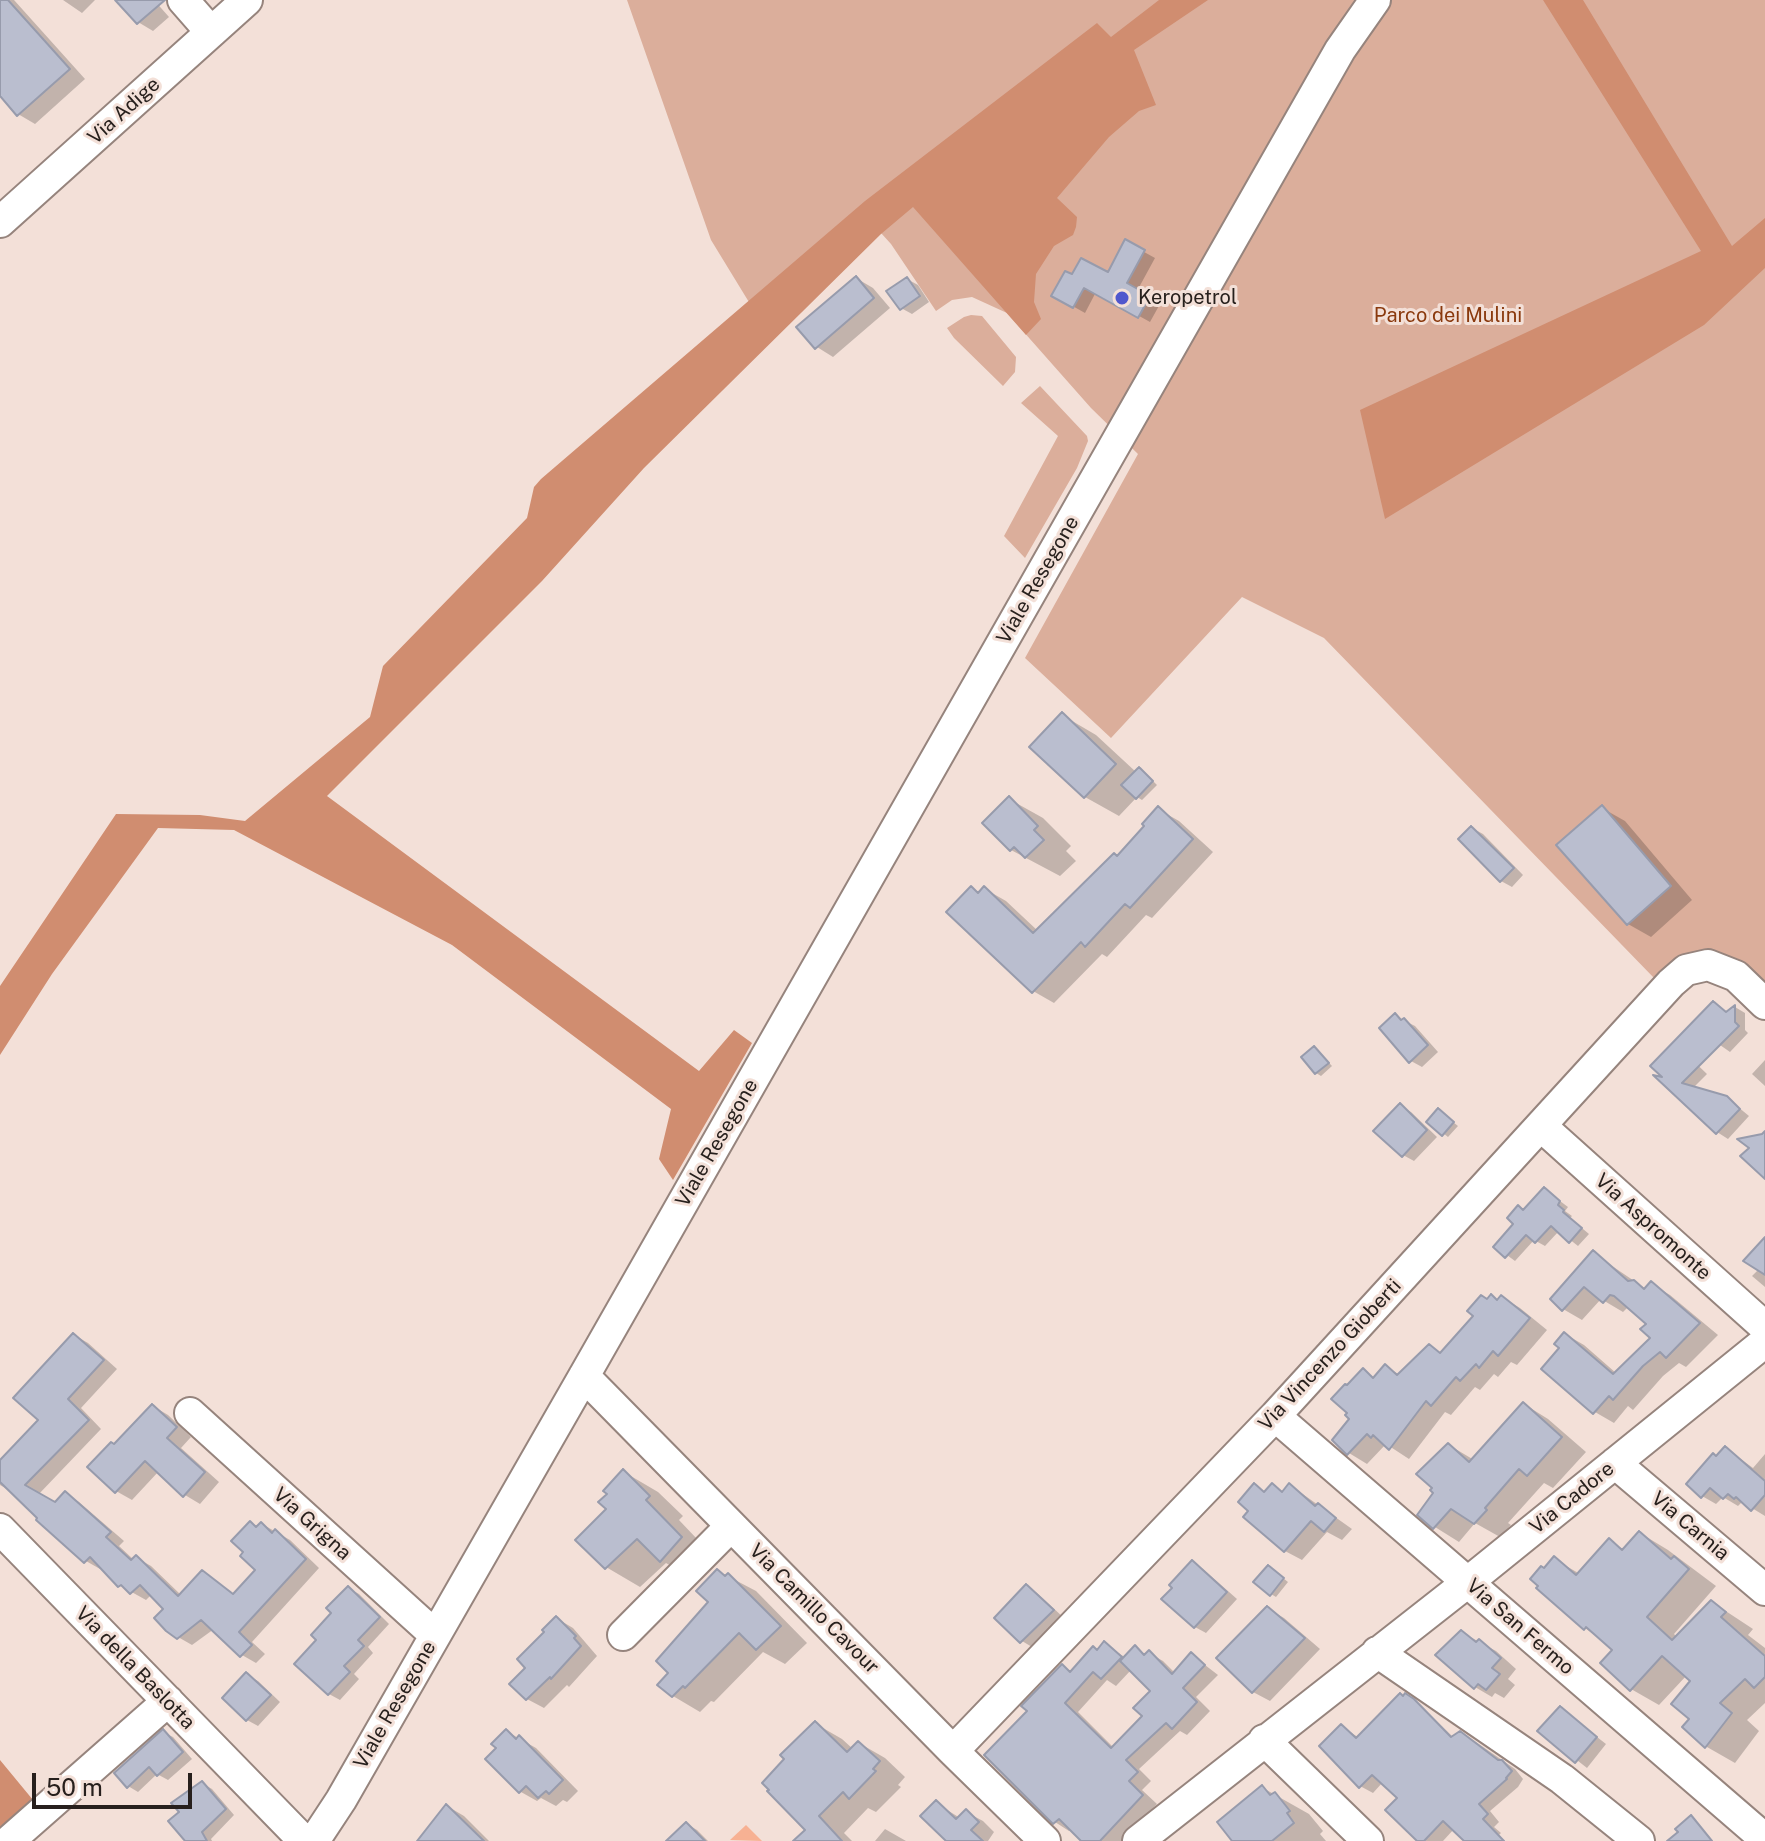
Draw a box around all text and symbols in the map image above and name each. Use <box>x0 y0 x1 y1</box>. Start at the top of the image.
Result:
street label: Via Adige <box>83 72 165 150</box>
place label: Keropetrol <box>1138 286 1237 310</box>
marker: Keropetrol <box>1113 289 1131 307</box>
park label: Parco dei Mulini <box>1374 304 1522 328</box>
street label: Viale Resegone <box>992 512 1084 648</box>
street label: Viale Resegone <box>671 1075 763 1211</box>
street label: Via Aspromonte <box>1590 1169 1716 1285</box>
street label: Via Vincenzo Gioberti <box>1254 1274 1406 1436</box>
street label: Via Cadore <box>1525 1457 1619 1539</box>
street label: Via Grigna <box>268 1483 356 1565</box>
street label: Via Carnia <box>1646 1486 1734 1566</box>
street label: Via Camillo Cavour <box>744 1539 884 1679</box>
street label: Via San Fermo <box>1461 1574 1579 1680</box>
street label: Via della Baslotta <box>70 1602 200 1734</box>
street label: Viale Resegone <box>349 1637 441 1773</box>
scale bar <box>36 1757 196 1807</box>
text: 50 m <box>46 1773 103 1801</box>

